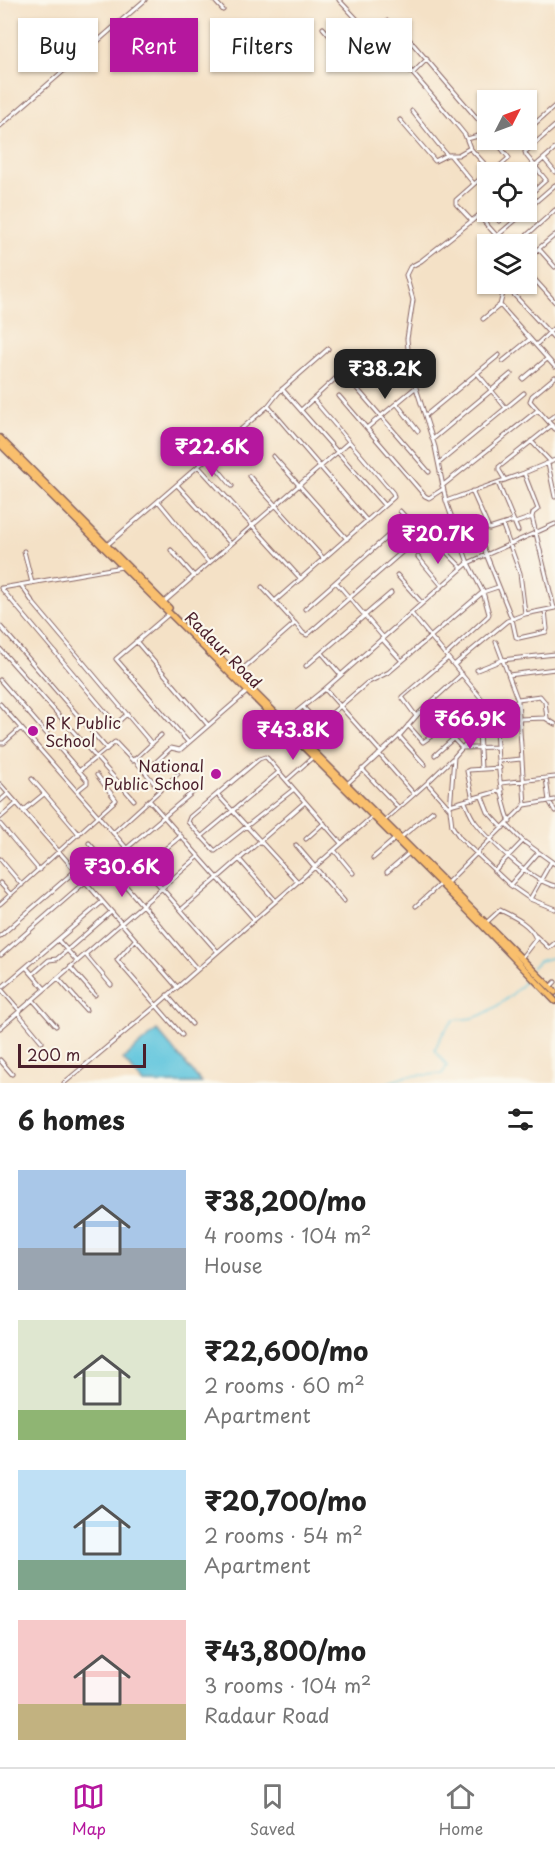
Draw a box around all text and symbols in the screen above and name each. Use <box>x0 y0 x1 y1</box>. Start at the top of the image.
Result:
chip: Buy <box>18 18 98 72</box>
chip: Rent <box>110 18 198 72</box>
chip: Filters <box>210 18 314 72</box>
chip: New <box>326 18 412 72</box>
north arrow <box>477 90 537 150</box>
map controls <box>477 90 537 294</box>
button: locate <box>477 162 537 222</box>
button: layers <box>477 234 537 294</box>
pin: ₹38.2K <box>336 349 434 400</box>
text: ₹38.2K <box>348 353 422 383</box>
pin: ₹22.6K <box>163 427 261 478</box>
text: ₹22.6K <box>175 431 249 461</box>
pin: ₹20.7K <box>389 514 487 565</box>
text: ₹20.7K <box>402 518 474 548</box>
street label: Radaur Road <box>180 605 268 693</box>
pin: ₹66.9K <box>421 699 519 750</box>
text: ₹66.9K <box>434 703 506 733</box>
place label: R K Public School <box>45 710 121 752</box>
pin: ₹43.8K <box>244 710 342 761</box>
text: ₹43.8K <box>256 714 330 744</box>
marker: R K Public School <box>26 724 40 738</box>
place label: National Public School <box>104 753 204 795</box>
marker: National Public School <box>209 767 223 781</box>
pin: ₹30.6K <box>73 847 171 898</box>
text: ₹30.6K <box>84 851 160 881</box>
scale bar <box>18 1041 146 1068</box>
text: 200 m <box>27 1042 80 1066</box>
text: 6 homes <box>18 1100 125 1139</box>
icon: filters <box>504 1103 537 1136</box>
text: ₹38,200/mo <box>204 1181 366 1220</box>
icon: home <box>66 1194 138 1266</box>
text: 4 rooms · 104 m² <box>204 1220 371 1250</box>
text: House <box>204 1250 263 1280</box>
text: ₹22,600/mo <box>204 1331 368 1370</box>
icon: home <box>66 1344 138 1416</box>
text: 2 rooms · 60 m² <box>204 1370 365 1400</box>
text: Apartment <box>204 1400 311 1430</box>
text: ₹20,700/mo <box>204 1481 367 1520</box>
icon: home <box>66 1494 138 1566</box>
text: 2 rooms · 54 m² <box>204 1520 363 1550</box>
text: Apartment <box>204 1550 311 1580</box>
text: ₹43,800/mo <box>204 1631 366 1670</box>
icon: home <box>66 1644 138 1716</box>
text: 3 rooms · 104 m² <box>204 1670 371 1700</box>
text: Radaur Road <box>204 1700 330 1730</box>
tab: Map <box>72 1780 106 1840</box>
tab: Saved <box>250 1780 295 1840</box>
tab: Home <box>439 1780 483 1840</box>

